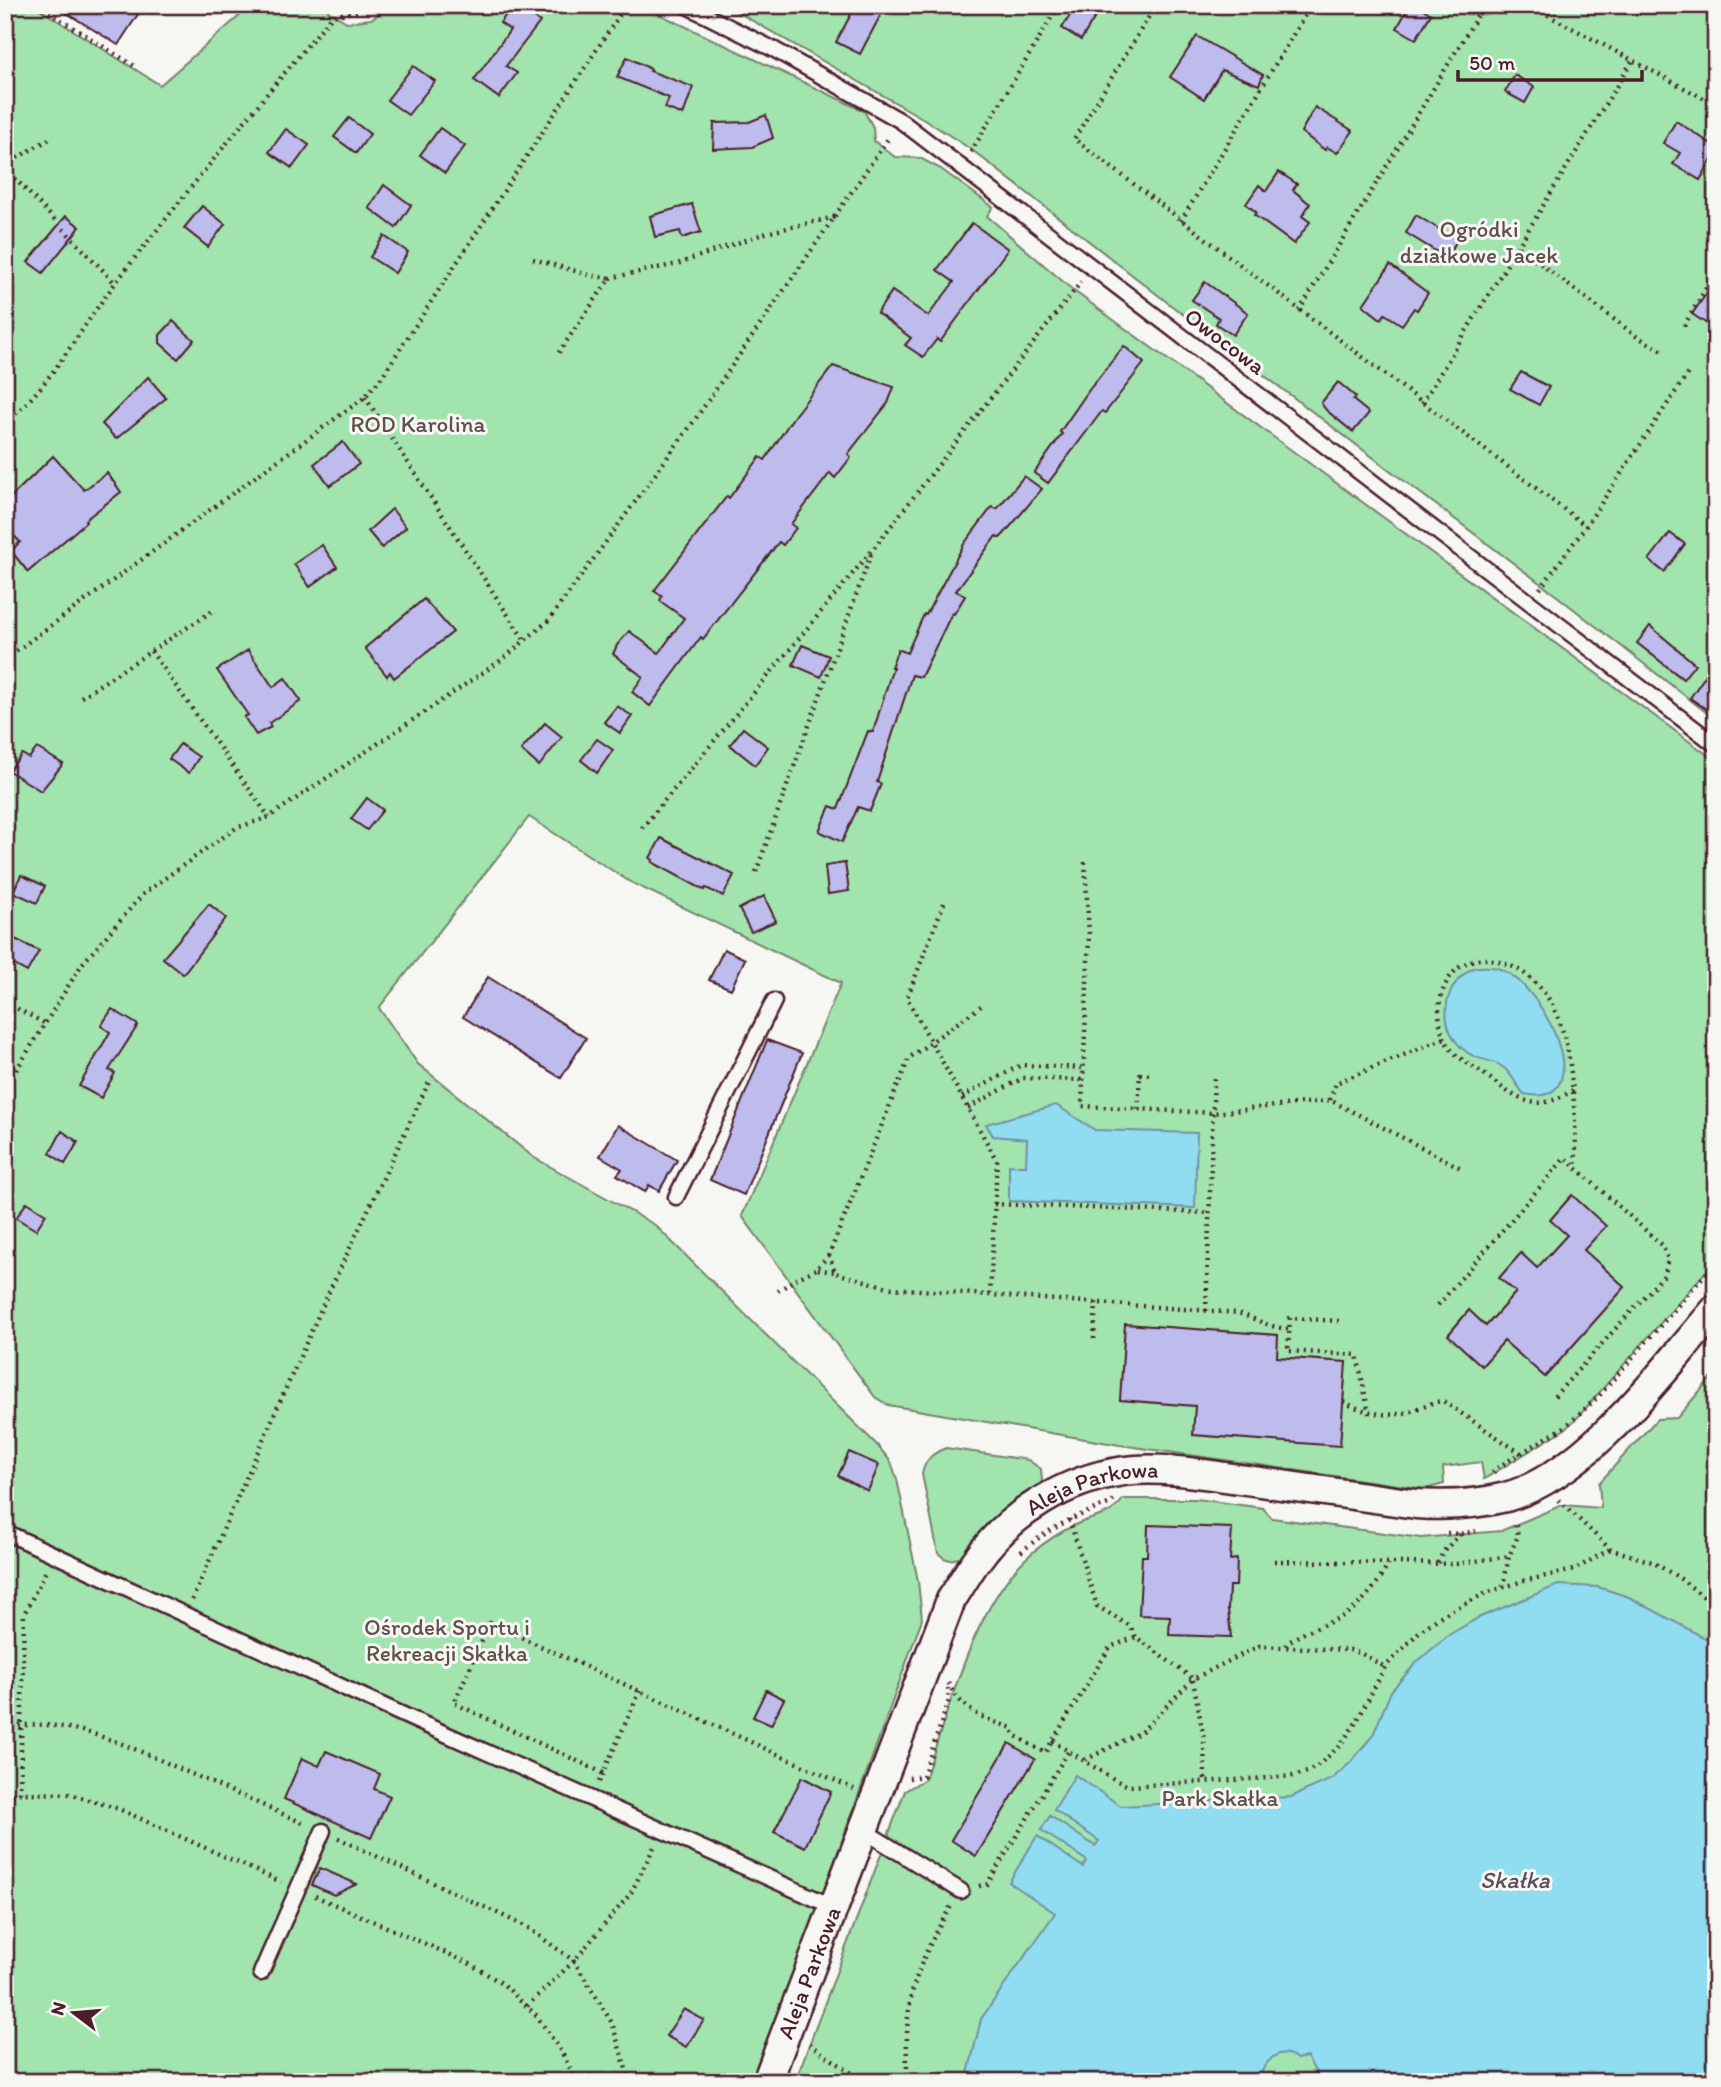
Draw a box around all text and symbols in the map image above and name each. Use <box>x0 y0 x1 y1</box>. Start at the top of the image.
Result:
scale bar <box>1458 38 1642 82</box>
text: 50 m <box>1469 50 1516 75</box>
park label: Ogródki działkowe Jacek <box>1400 215 1558 269</box>
street label: Owocowa <box>1179 302 1271 380</box>
park label: ROD Karolina <box>350 410 486 438</box>
street label: Aleja Parkowa <box>1020 1455 1159 1521</box>
park label: Ośrodek Sportu i Rekreacji Skałka <box>364 1613 530 1667</box>
park label: Park Skałka <box>1162 1784 1279 1812</box>
water label: Skałka <box>1480 1865 1551 1894</box>
street label: Aleja Parkowa <box>771 1903 847 2043</box>
north arrow <box>38 1979 108 2048</box>
text: N <box>45 1999 71 2018</box>

